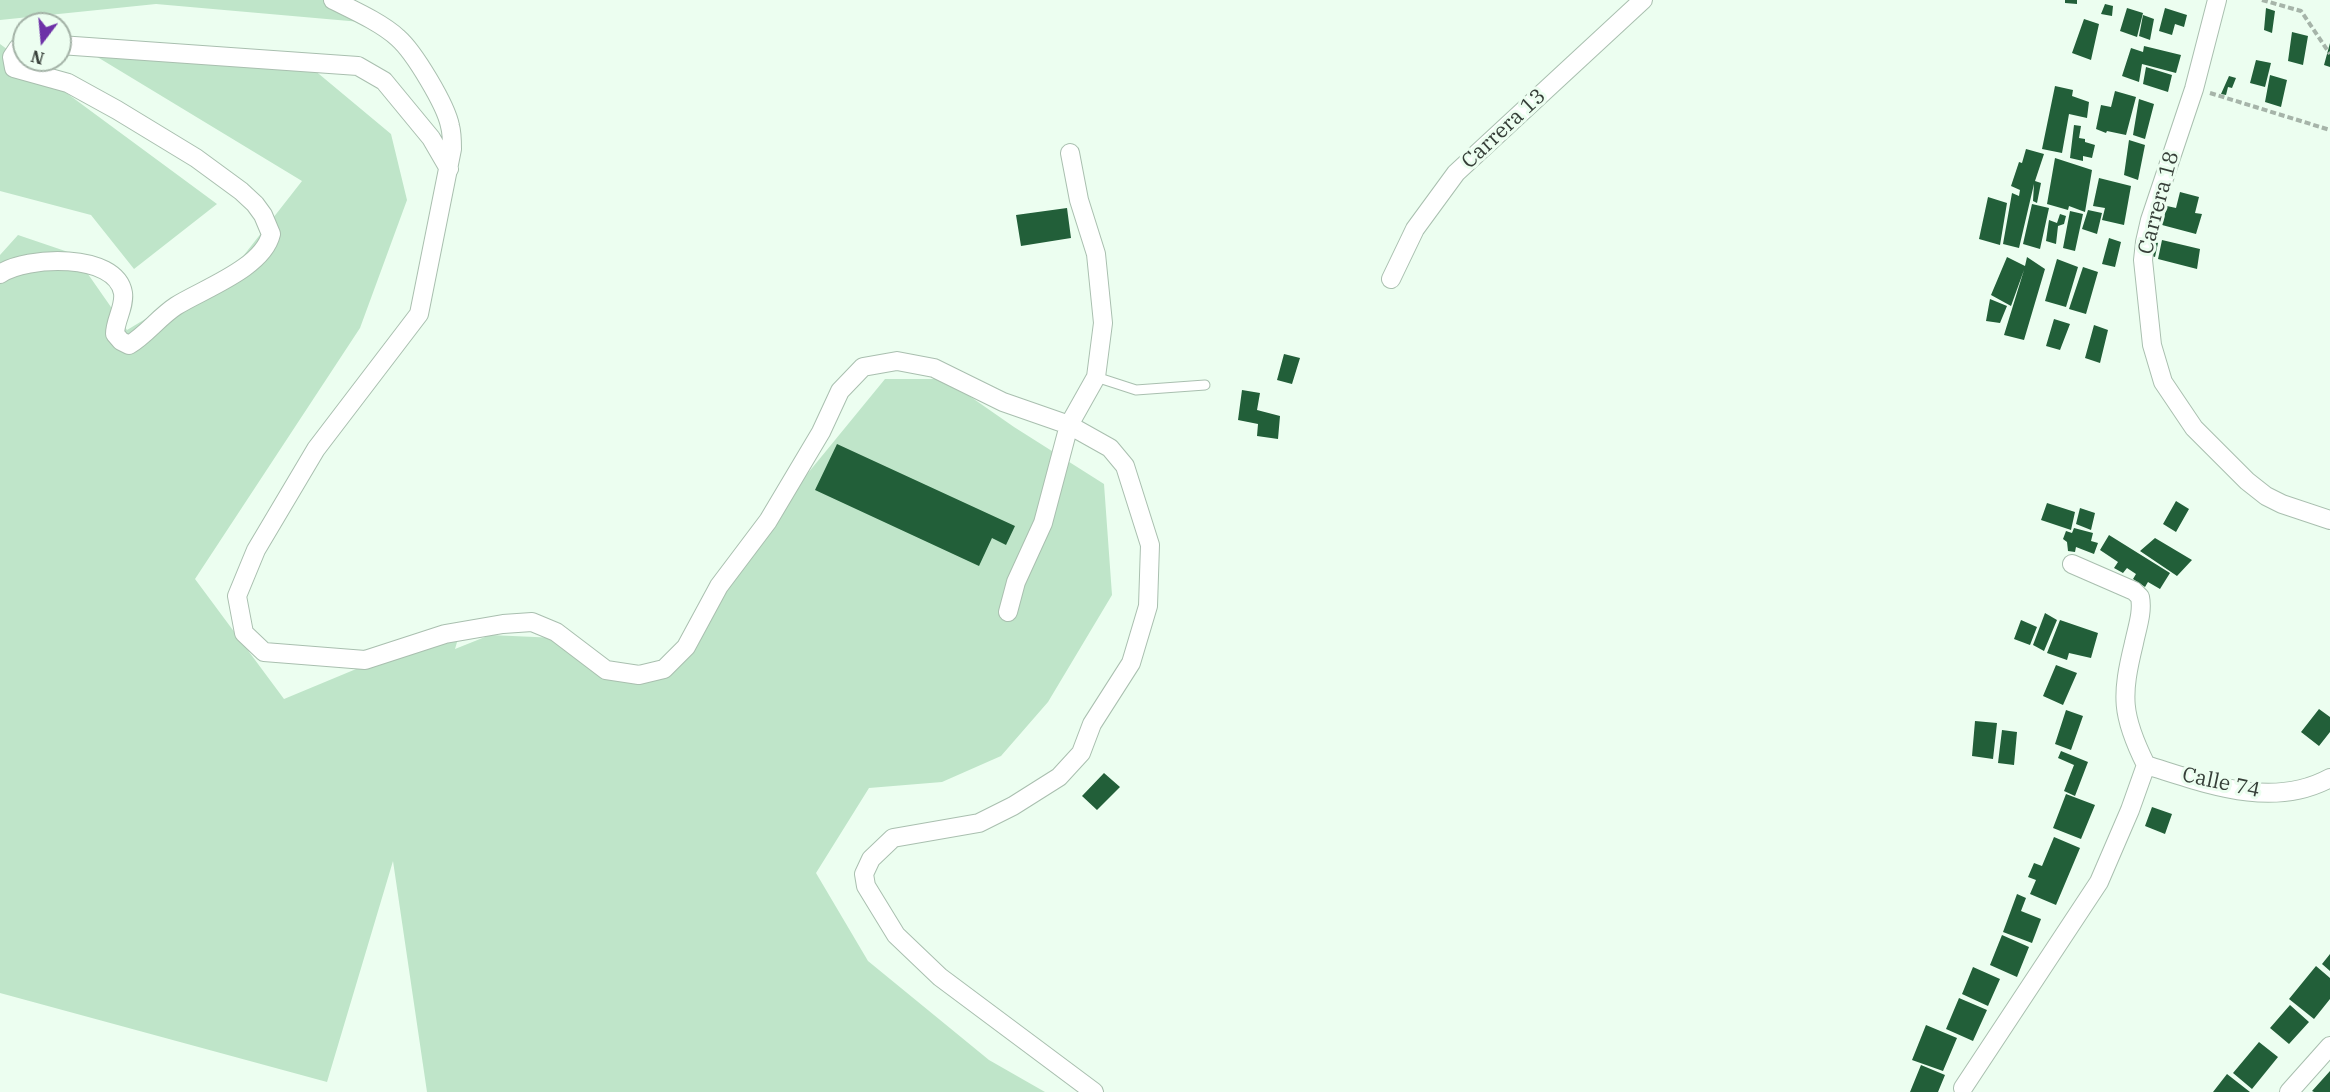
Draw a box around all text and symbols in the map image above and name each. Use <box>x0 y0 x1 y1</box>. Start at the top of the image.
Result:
north arrow <box>12 12 72 72</box>
text: N <box>29 46 46 69</box>
street label: Carrera 13 <box>1457 84 1551 174</box>
street label: Carrera 18 <box>2133 149 2185 257</box>
street label: Calle 74 <box>2180 762 2262 804</box>

